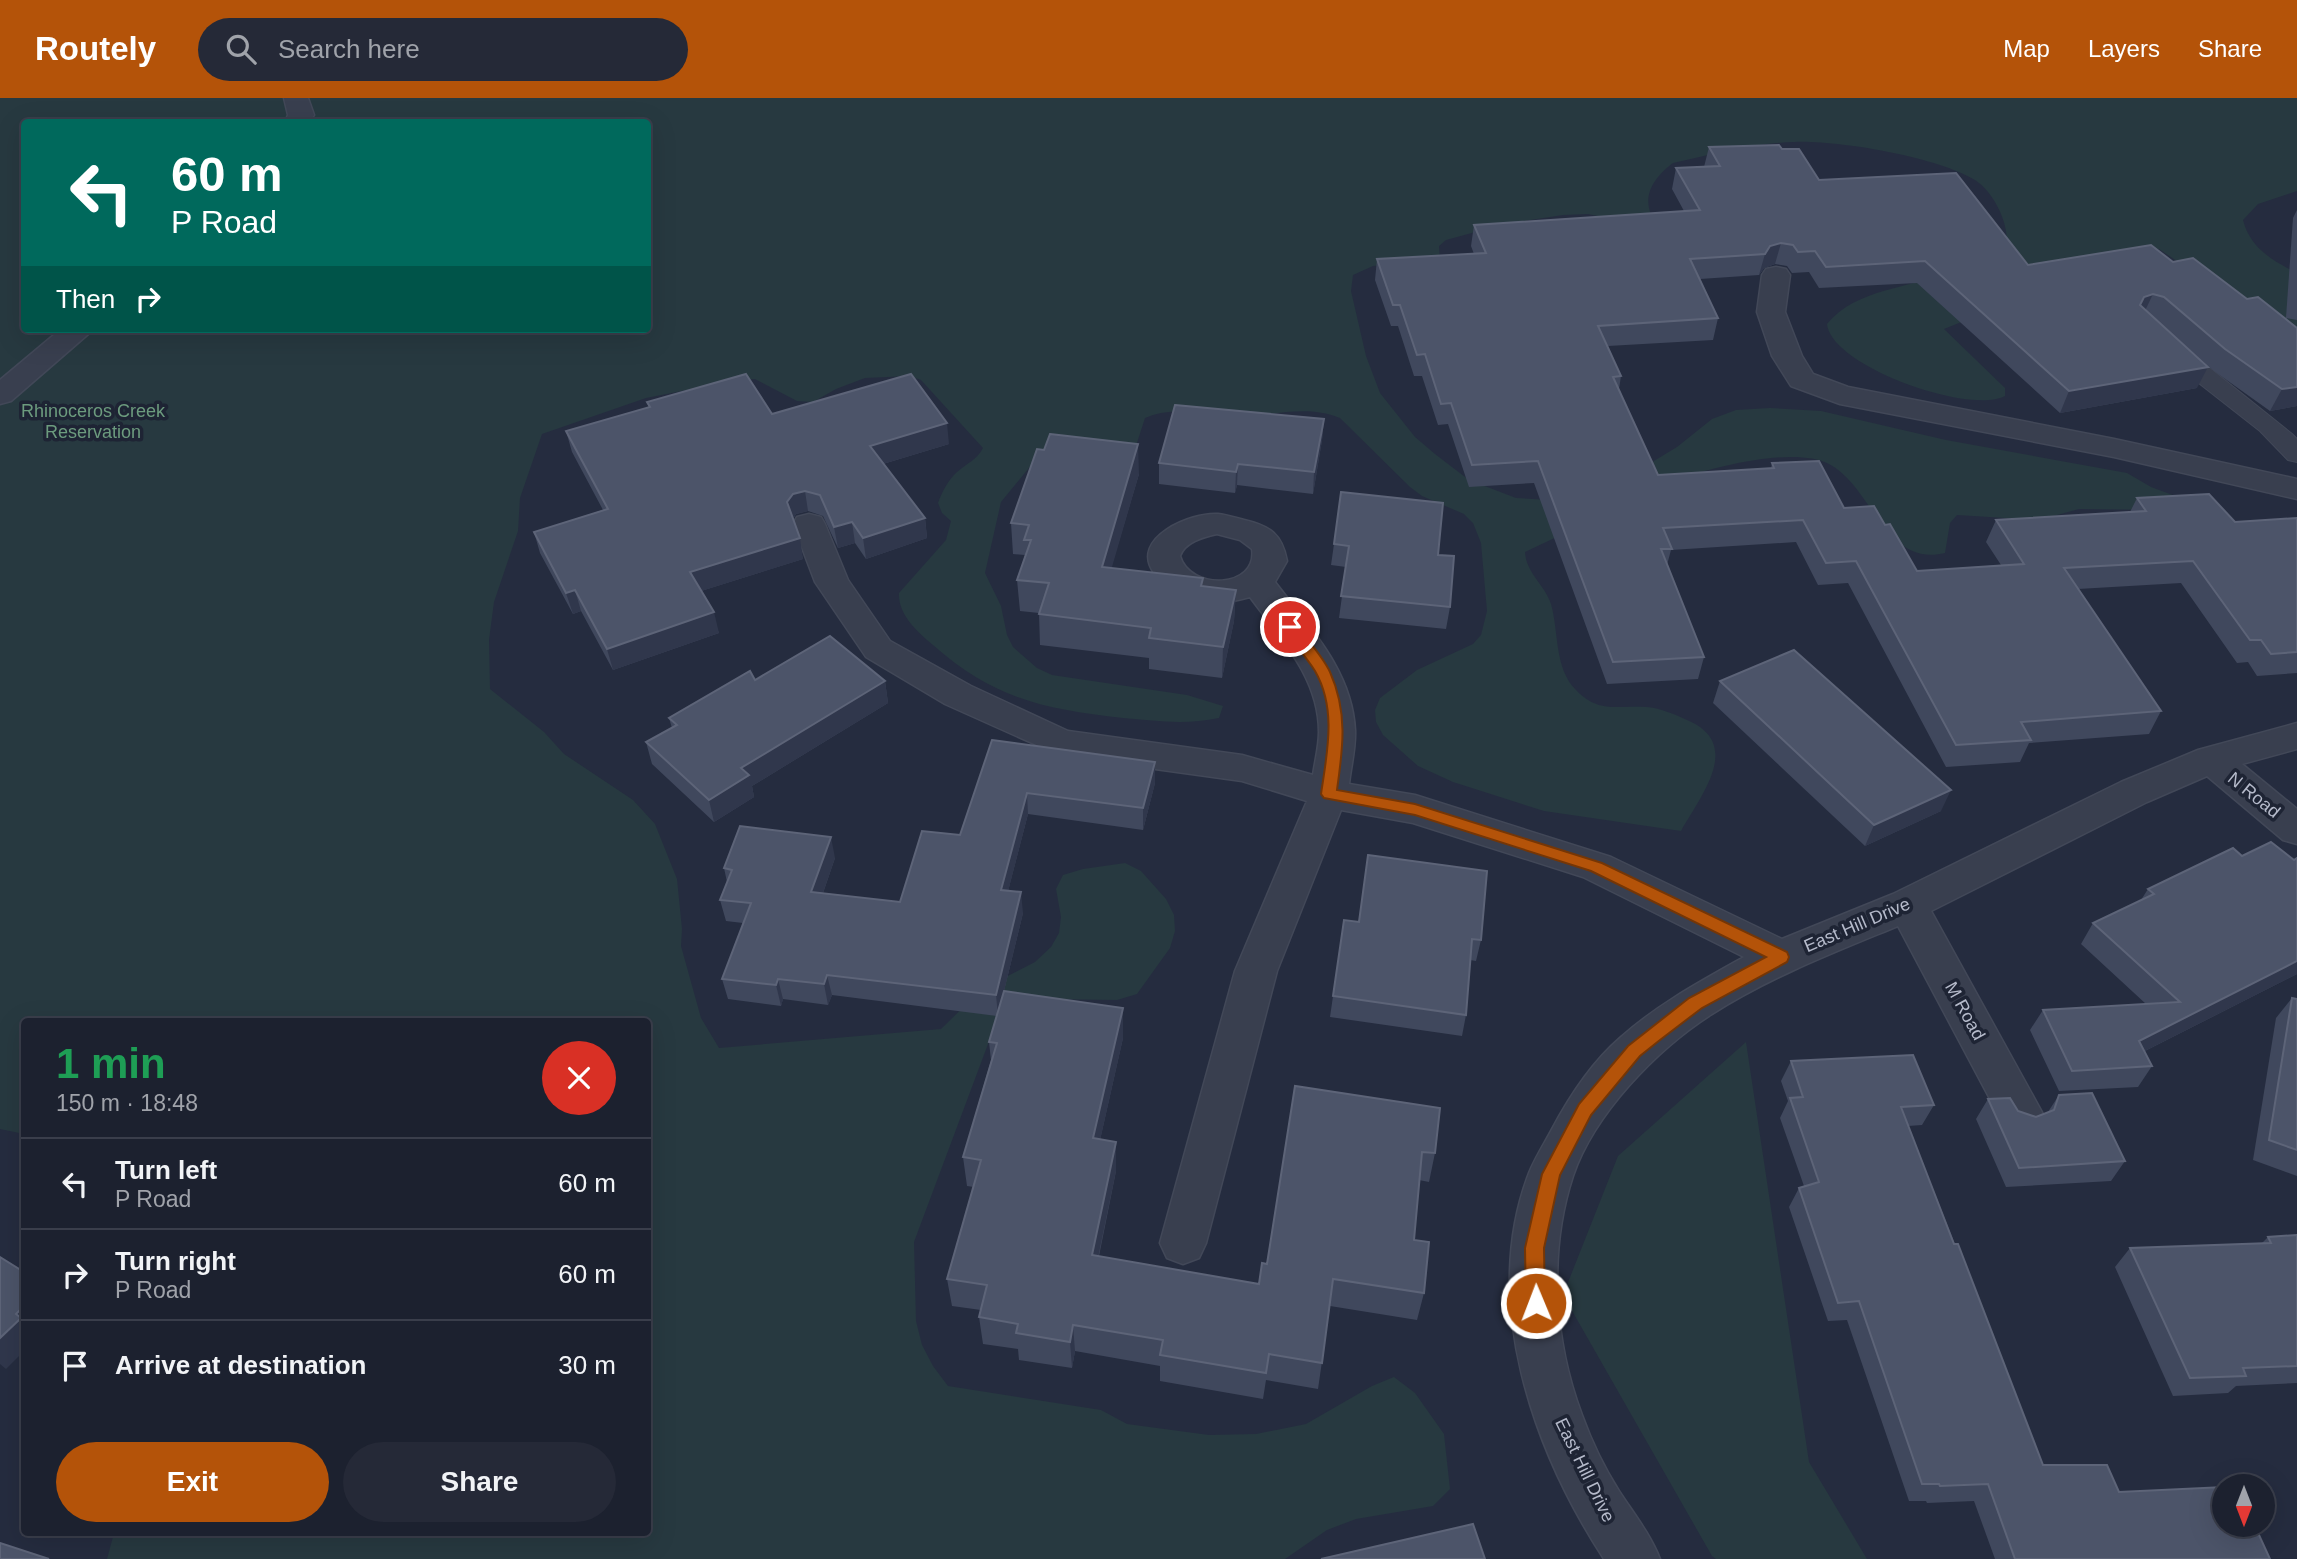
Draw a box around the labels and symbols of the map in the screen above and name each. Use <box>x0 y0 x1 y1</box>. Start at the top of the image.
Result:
park label: Rhinoceros Creek Reservation <box>21 401 166 442</box>
pin <box>1260 597 1320 657</box>
street label: N Road <box>2224 768 2284 822</box>
street label: East Hill Drive <box>1801 894 1913 956</box>
street label: M Road <box>1941 979 1989 1043</box>
position arrow <box>1499 1266 1573 1340</box>
street label: East Hill Drive <box>1551 1415 1619 1525</box>
north arrow <box>2212 1474 2275 1536</box>

